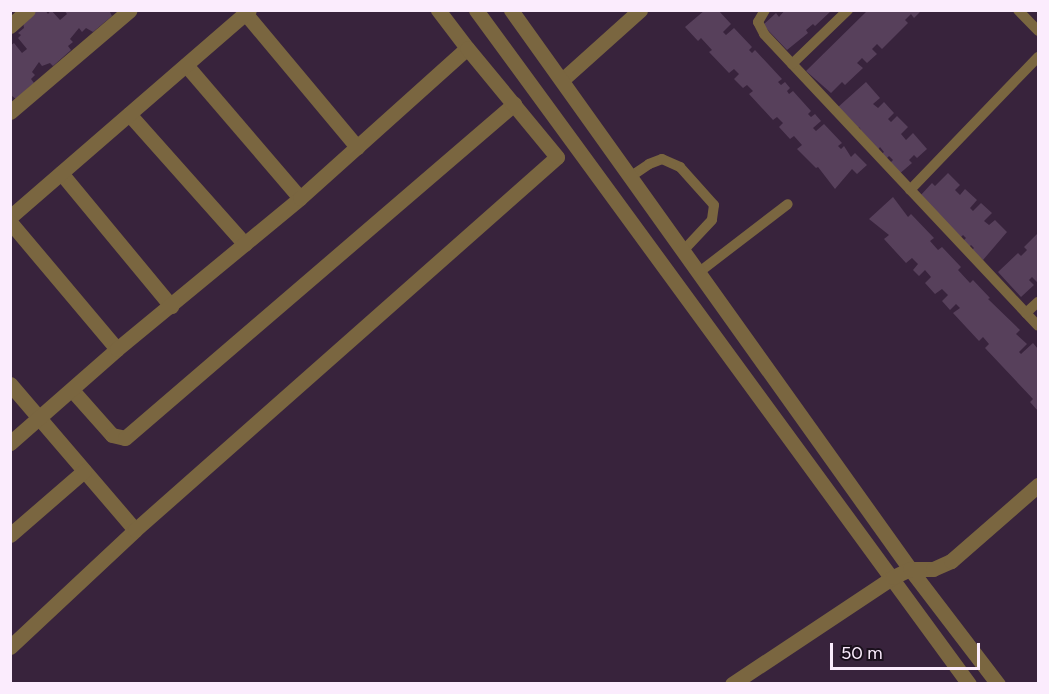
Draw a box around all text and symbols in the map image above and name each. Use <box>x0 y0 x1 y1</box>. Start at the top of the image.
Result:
scale bar <box>833 631 983 669</box>
text: 50 m <box>841 642 883 664</box>

